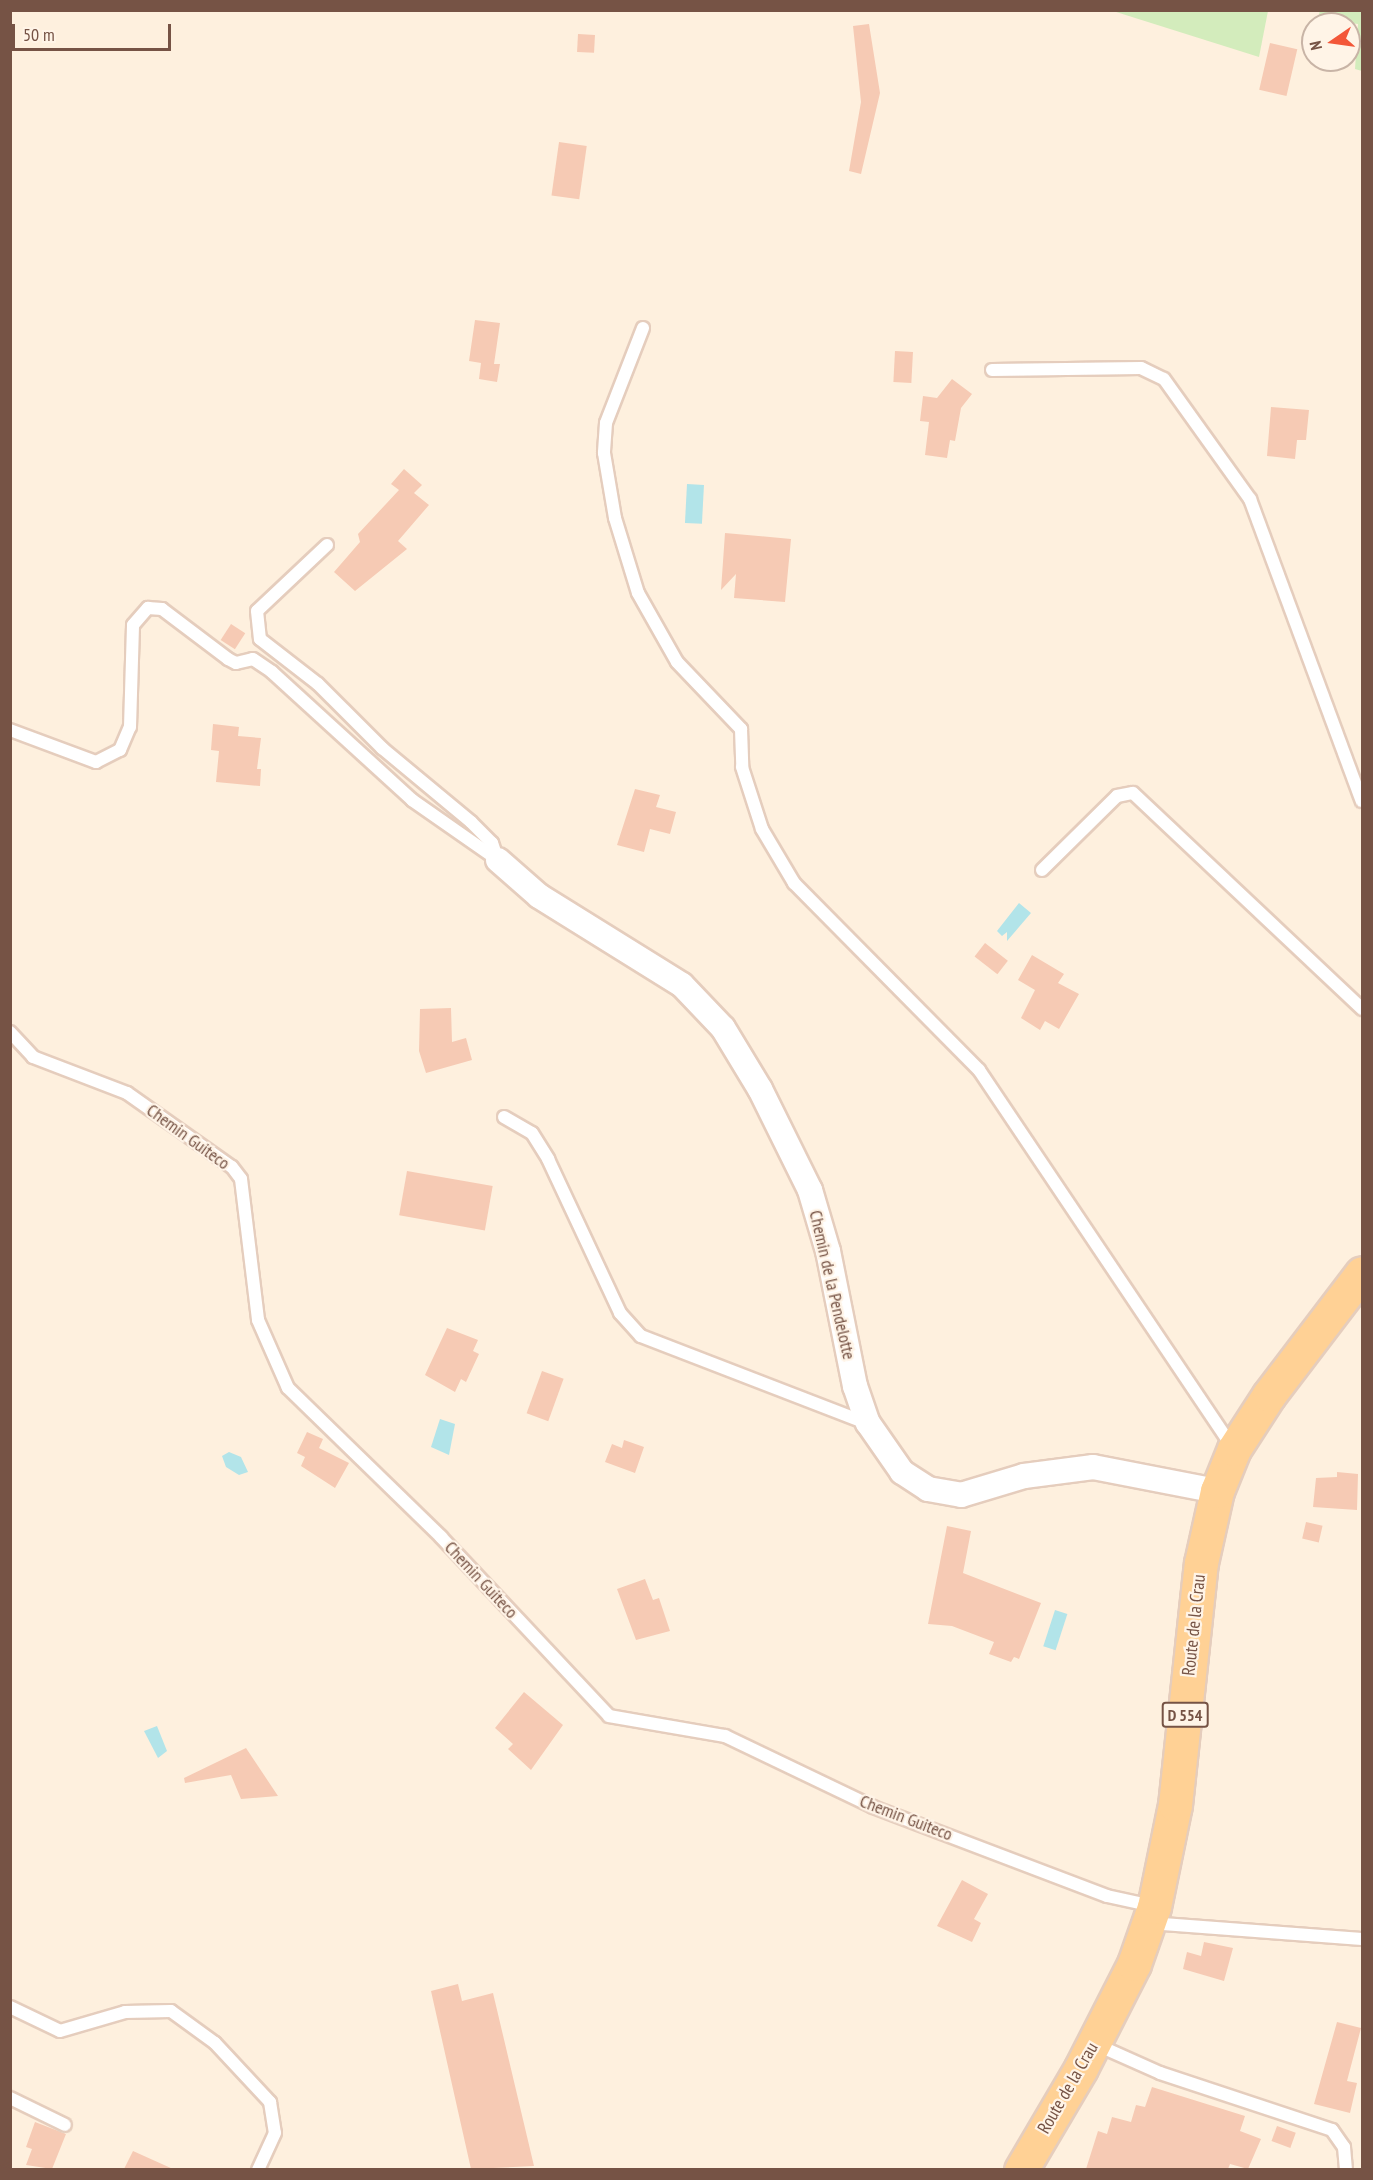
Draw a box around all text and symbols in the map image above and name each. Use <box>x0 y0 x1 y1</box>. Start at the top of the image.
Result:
scale bar <box>15 12 174 50</box>
north arrow <box>1301 12 1361 72</box>
text: 50 m <box>23 23 55 46</box>
text: N <box>1305 39 1326 52</box>
street label: Chemin Guiteco <box>142 1100 234 1174</box>
street label: Chemin de la Pendelotte <box>804 1208 860 1362</box>
street label: Chemin Guiteco <box>440 1537 522 1623</box>
street label: Route de la Crau <box>1178 1573 1210 1677</box>
road number: D 554 <box>1161 1702 1209 1728</box>
street label: Chemin Guiteco <box>857 1790 955 1846</box>
street label: Route de la Crau <box>1033 2039 1103 2137</box>

